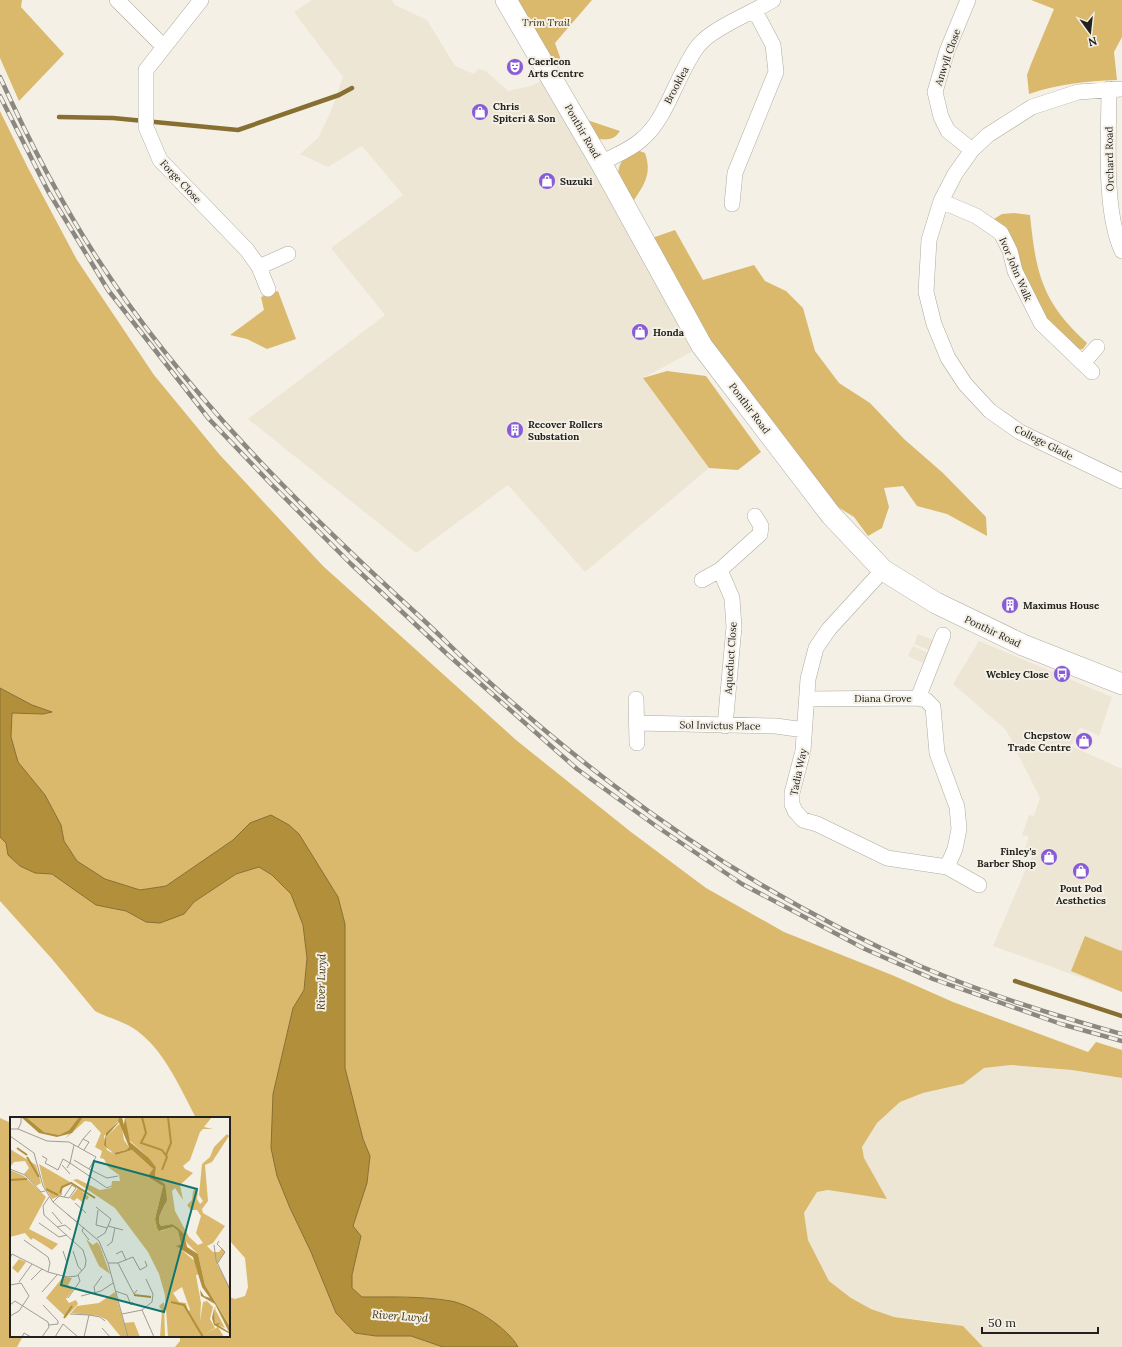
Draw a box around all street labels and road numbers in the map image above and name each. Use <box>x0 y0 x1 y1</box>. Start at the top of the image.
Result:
street label: Anwyll Close <box>931 27 963 88</box>
street label: Brooklea <box>661 64 692 106</box>
street label: Ponthir Road <box>562 102 603 161</box>
street label: Orchard Road <box>1102 126 1117 191</box>
street label: Forge Close <box>157 157 204 206</box>
street label: Ivor John Walk <box>996 235 1035 304</box>
street label: Ponthir Road <box>726 380 773 436</box>
street label: College Glade <box>1012 422 1076 463</box>
street label: Ponthir Road <box>963 613 1023 650</box>
street label: Aqueduct Close <box>721 621 740 696</box>
street label: Diana Grove <box>854 692 912 705</box>
street label: Sol Invictus Place <box>679 718 761 733</box>
street label: Tadia Way <box>787 747 810 797</box>

